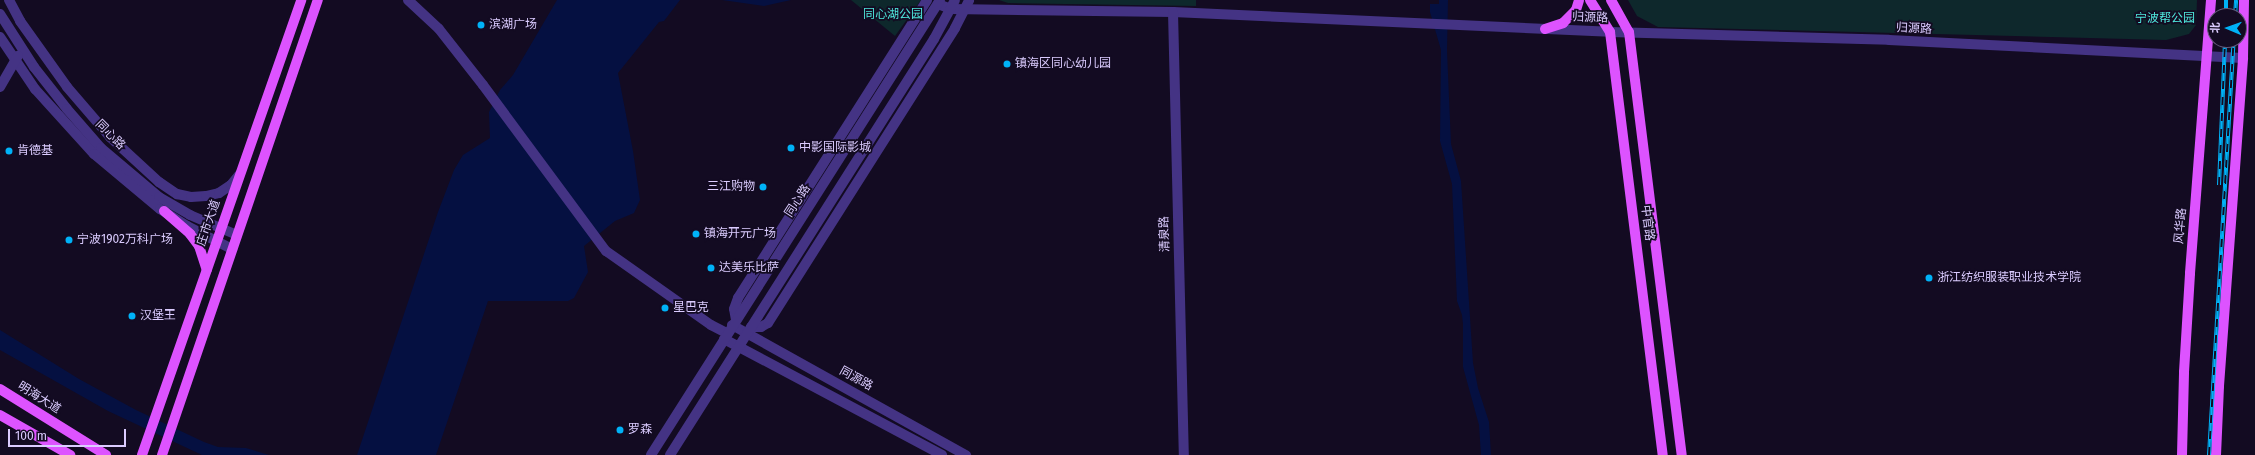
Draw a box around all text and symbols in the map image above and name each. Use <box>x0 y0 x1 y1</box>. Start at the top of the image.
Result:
park label: 同心湖公园 <box>863 8 923 22</box>
north arrow <box>2207 8 2247 48</box>
street label: 归源路 <box>1572 10 1608 26</box>
park label: 宁波帮公园 <box>2135 12 2195 26</box>
place label: 滨湖广场 <box>489 18 537 32</box>
marker: 滨湖广场 <box>476 20 486 30</box>
street label: 归源路 <box>1896 21 1932 37</box>
text: 北 <box>2209 22 2222 33</box>
place label: 镇海区同心幼儿园 <box>1015 57 1111 71</box>
marker: 镇海区同心幼儿园 <box>1002 59 1012 69</box>
street label: 同心路 <box>92 117 128 153</box>
place label: 中影国际影城 <box>799 141 871 155</box>
marker: 中影国际影城 <box>786 143 796 153</box>
place label: 肯德基 <box>17 144 53 158</box>
marker: 肯德基 <box>4 146 14 156</box>
place label: 三江购物 <box>707 180 755 194</box>
marker: 三江购物 <box>758 182 768 192</box>
street label: 同心路 <box>782 182 814 220</box>
street label: 庄市大道 <box>194 198 224 248</box>
street label: 中官路 <box>1638 204 1656 242</box>
street label: 风华路 <box>2172 207 2190 245</box>
street label: 清泉路 <box>1157 216 1173 252</box>
place label: 镇海开元广场 <box>704 227 776 241</box>
marker: 镇海开元广场 <box>691 229 701 239</box>
place label: 宁波1902万科广场 <box>77 233 173 247</box>
marker: 宁波1902万科广场 <box>64 235 74 245</box>
place label: 达美乐比萨 <box>719 261 779 275</box>
marker: 达美乐比萨 <box>706 263 716 273</box>
place label: 浙江纺织服装职业技术学院 <box>1937 271 2081 285</box>
marker: 浙江纺织服装职业技术学院 <box>1924 273 1934 283</box>
place label: 星巴克 <box>673 301 709 315</box>
marker: 星巴克 <box>660 303 670 313</box>
place label: 汉堡王 <box>140 309 176 323</box>
marker: 汉堡王 <box>127 311 137 321</box>
street label: 同源路 <box>837 364 875 394</box>
street label: 明海大道 <box>15 379 63 417</box>
scale bar <box>10 421 128 447</box>
place label: 罗森 <box>628 423 652 437</box>
marker: 罗森 <box>615 425 625 435</box>
text: 100 m <box>15 429 47 443</box>

